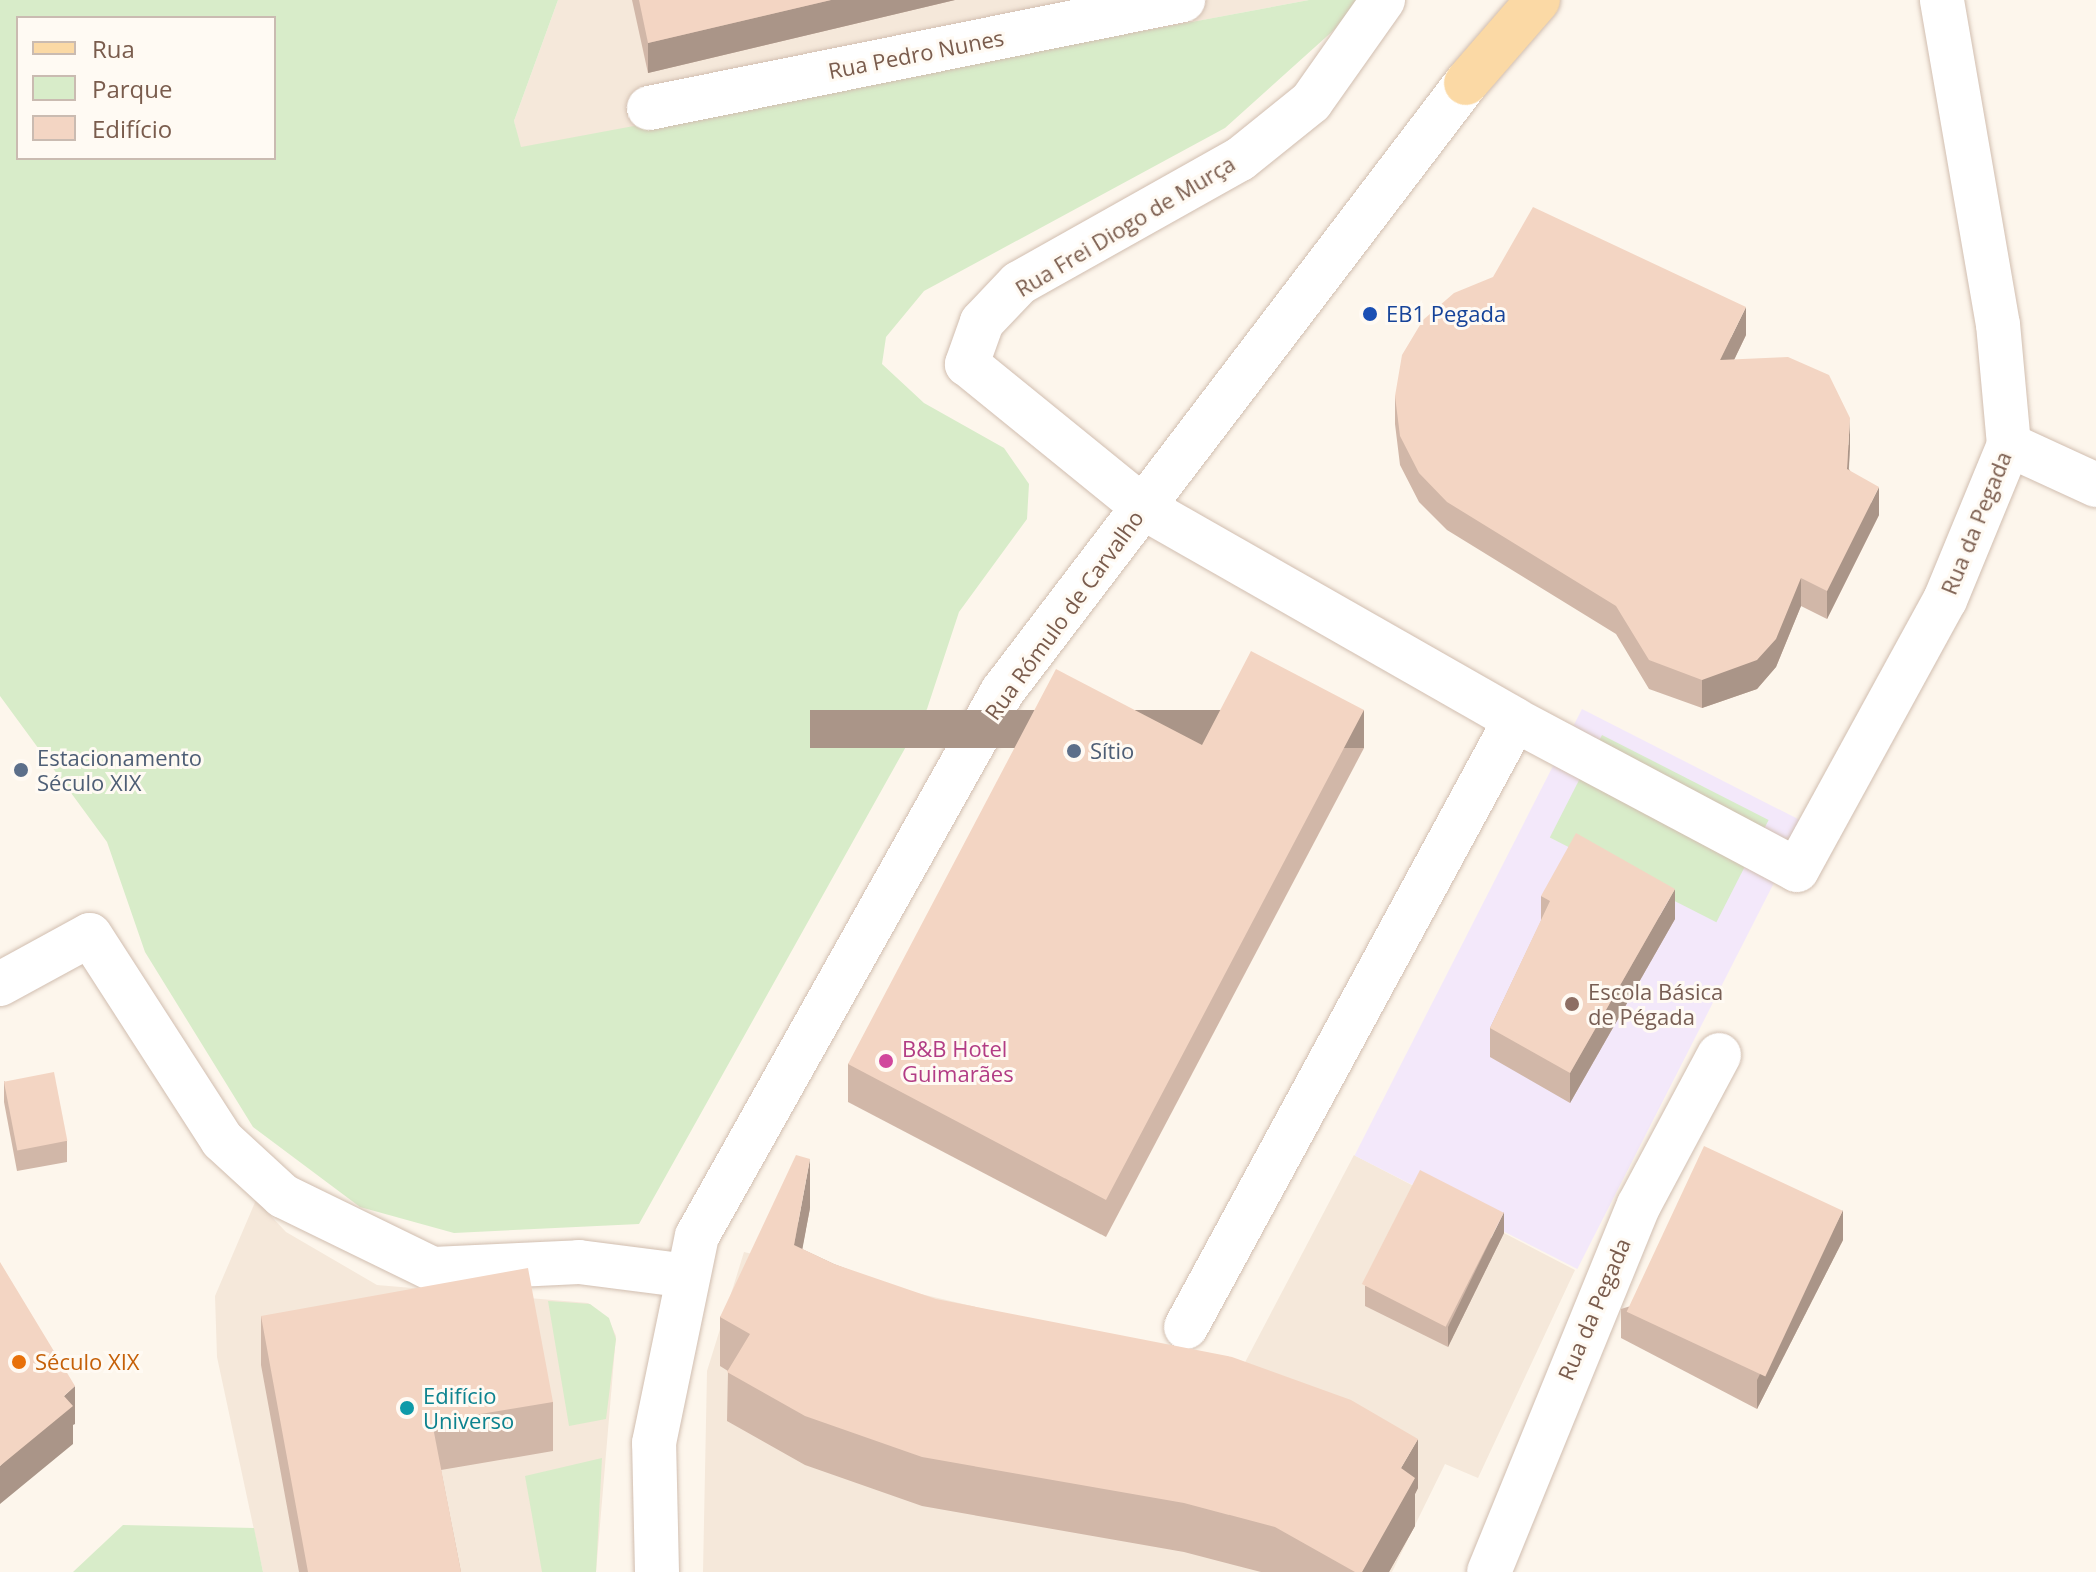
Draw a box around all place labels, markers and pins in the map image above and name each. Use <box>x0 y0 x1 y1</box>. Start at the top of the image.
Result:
place label: EB1 Pegada <box>1386 301 1506 327</box>
marker: EB1 Pegada <box>1361 305 1379 323</box>
place label: Sítio <box>1090 738 1134 764</box>
marker: Sítio <box>1065 742 1083 760</box>
place label: Estacionamento Século XIX <box>37 744 202 796</box>
marker: Estacionamento Século XIX <box>12 761 30 779</box>
place label: Escola Básica de Pégada <box>1588 978 1723 1030</box>
marker: Escola Básica de Pégada <box>1563 995 1581 1013</box>
place label: B&B Hotel Guimarães <box>902 1035 1014 1086</box>
marker: B&B Hotel Guimarães <box>877 1052 895 1070</box>
place label: Século XIX <box>35 1349 140 1375</box>
marker: Século XIX <box>10 1353 28 1371</box>
place label: Edifício Universo <box>423 1382 514 1434</box>
marker: Edifício Universo <box>398 1399 416 1417</box>

